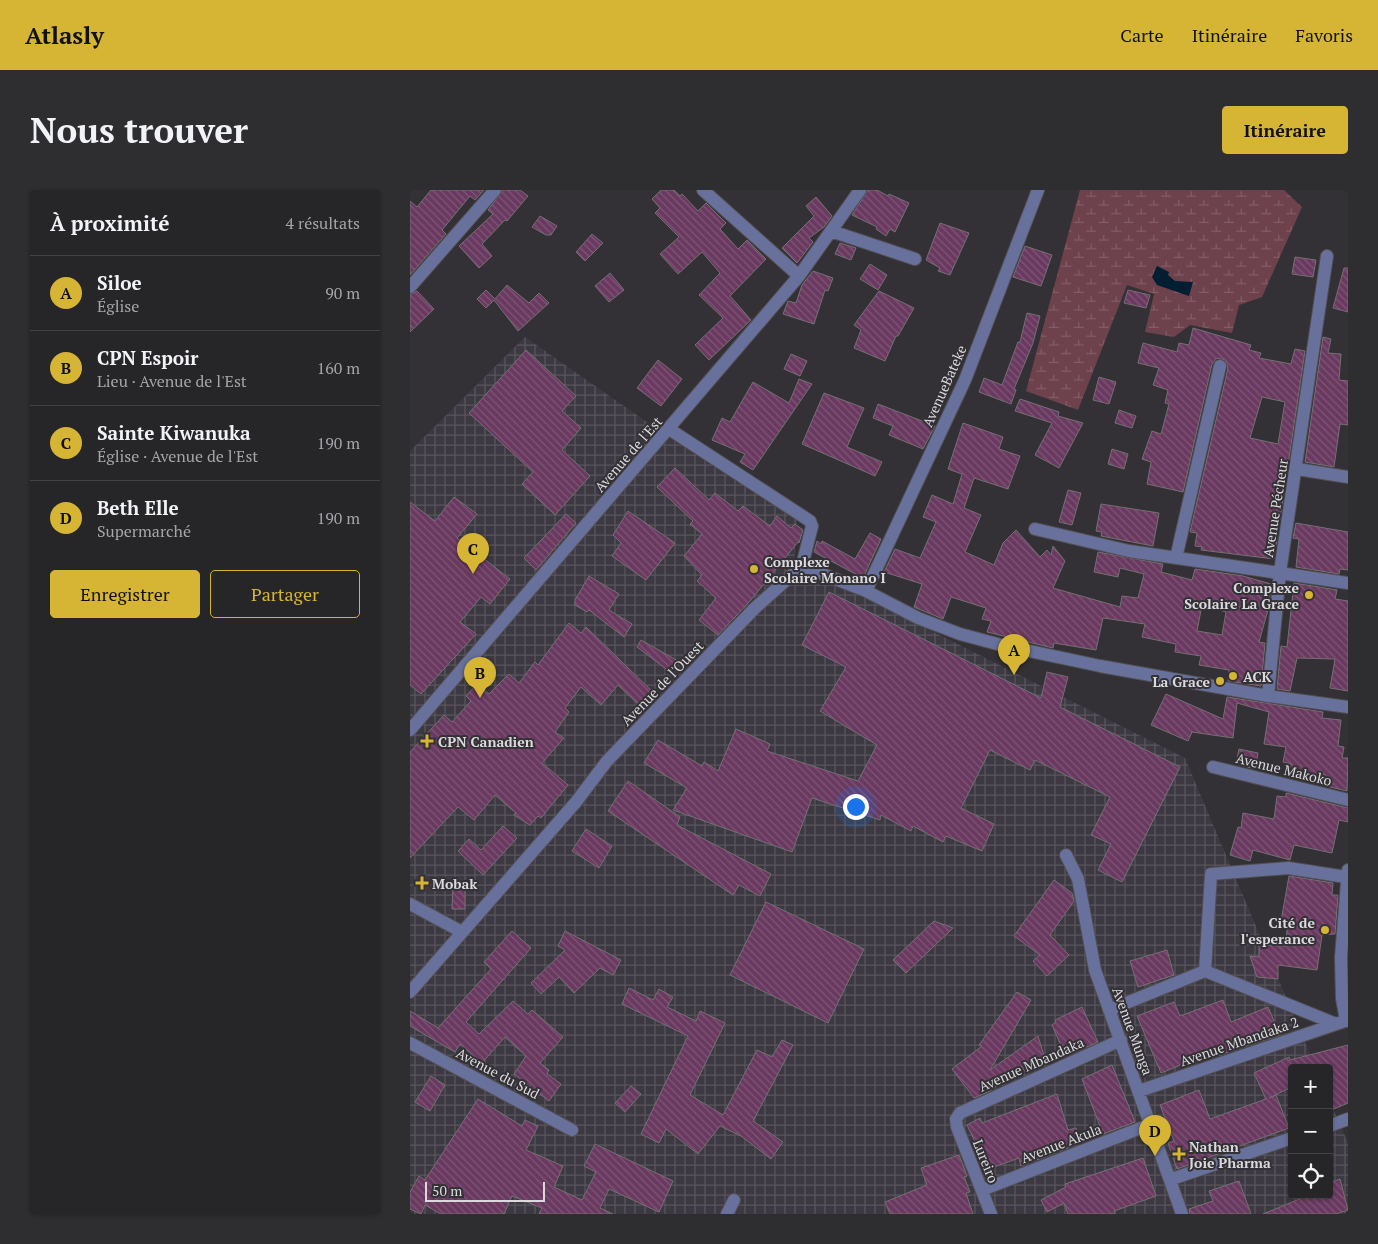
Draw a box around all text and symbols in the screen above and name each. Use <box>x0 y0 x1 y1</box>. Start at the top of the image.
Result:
text: Atlasly <box>25 19 104 51</box>
text: Carte <box>1120 23 1164 47</box>
text: Itinéraire <box>1192 23 1267 47</box>
text: Favoris <box>1295 23 1353 47</box>
button: Itinéraire <box>1222 106 1348 154</box>
text: Nous trouver <box>30 107 248 153</box>
text: À proximité <box>50 209 170 237</box>
text: 4 résultats <box>286 212 360 234</box>
text: Siloe <box>97 270 142 295</box>
text: A <box>60 282 72 304</box>
text: 90 m <box>325 282 360 304</box>
text: Église <box>97 295 139 317</box>
street label: AvenueBateke <box>917 342 971 430</box>
text: CPN Espoir <box>97 345 199 370</box>
text: B <box>61 357 71 379</box>
text: 160 m <box>317 357 360 379</box>
text: Lieu · Avenue de l'Est <box>97 370 247 392</box>
street label: Avenue de l'Est <box>590 412 667 496</box>
text: Sainte Kiwanuka <box>97 420 251 445</box>
text: C <box>61 432 71 454</box>
text: 190 m <box>317 432 360 454</box>
text: Église · Avenue de l'Est <box>97 445 258 467</box>
street label: Avenue Pécheur <box>1258 457 1292 559</box>
text: Beth Elle <box>97 495 179 520</box>
text: D <box>60 507 72 529</box>
text: 190 m <box>317 507 360 529</box>
text: Supermarché <box>97 520 191 542</box>
pin: C <box>457 533 489 574</box>
place label: Complexe Scolaire Monano I <box>764 552 886 587</box>
marker: Complexe Scolaire Monano I <box>748 563 760 575</box>
button: Enregistrer <box>50 570 200 618</box>
button: Partager <box>210 570 360 618</box>
place label: Complexe Scolaire La Grace <box>1184 578 1299 613</box>
marker: Complexe Scolaire La Grace <box>1303 589 1315 601</box>
pin: A <box>998 634 1030 675</box>
street label: Avenue de l'Ouest <box>617 636 708 730</box>
pin: B <box>464 657 496 698</box>
place label: ACK <box>1243 667 1272 686</box>
marker: ACK <box>1227 670 1239 682</box>
place label: La Grace <box>1152 672 1210 691</box>
marker: La Grace <box>1214 675 1226 687</box>
place label: CPN Canadien <box>438 732 534 751</box>
marker: CPN Canadien <box>420 734 434 748</box>
street label: Avenue Makoko <box>1234 748 1334 790</box>
your location <box>843 794 869 820</box>
place label: Mobak <box>432 874 478 893</box>
marker: Mobak <box>416 877 428 889</box>
place label: Cité de l'esperance <box>1241 913 1315 948</box>
marker: Cité de l'esperance <box>1319 924 1331 936</box>
street label: Avenue Munga <box>1108 984 1158 1078</box>
street label: Avenue Mbandaka 2 <box>1177 1012 1301 1070</box>
street label: Avenue Mbandaka <box>975 1032 1087 1096</box>
street label: Avenue du Sud <box>453 1043 543 1103</box>
map controls <box>1288 1064 1333 1199</box>
button: + <box>1288 1064 1333 1109</box>
button: − <box>1288 1109 1333 1154</box>
pin: D <box>1139 1115 1171 1156</box>
street label: Avenue Akula <box>1018 1119 1104 1167</box>
street label: Lureiro <box>969 1136 1003 1186</box>
place label: Nathan Joie Pharma <box>1189 1137 1271 1172</box>
marker: Nathan Joie Pharma <box>1173 1148 1185 1160</box>
button: locate <box>1288 1154 1333 1199</box>
scale bar <box>425 1179 545 1202</box>
text: 50 m <box>432 1181 462 1200</box>

